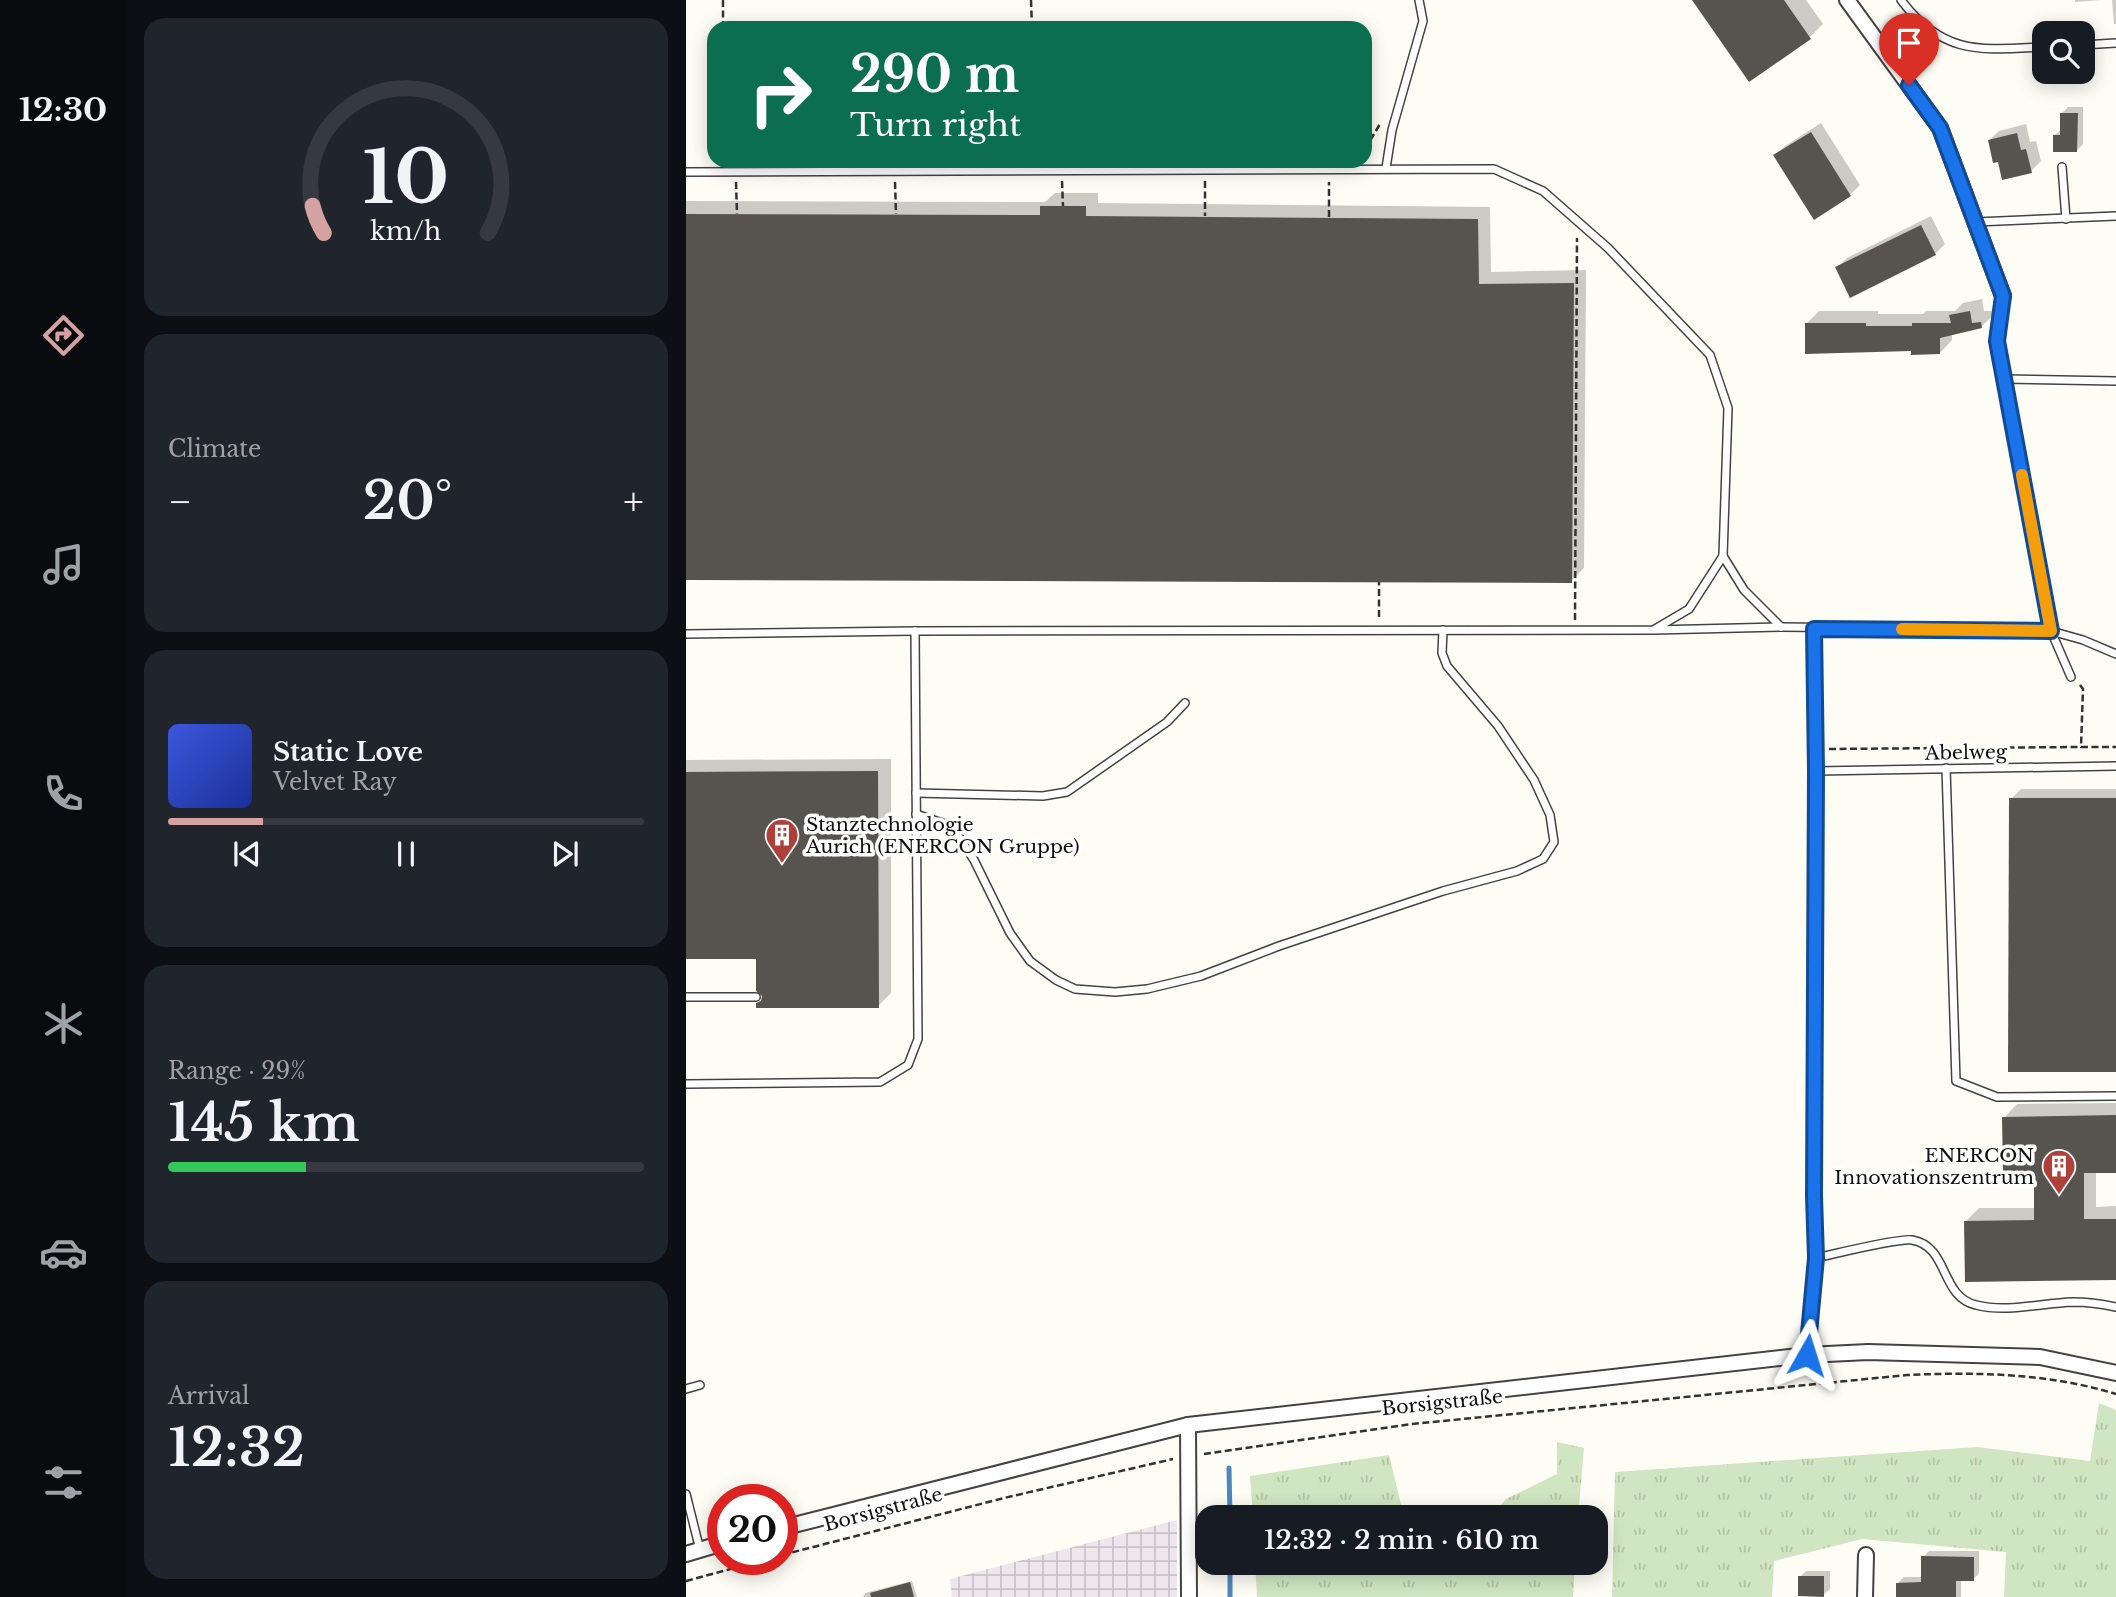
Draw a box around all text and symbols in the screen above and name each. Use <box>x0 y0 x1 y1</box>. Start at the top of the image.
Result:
pin <box>1879 13 1939 85</box>
map controls <box>2032 21 2095 84</box>
button: search <box>2032 21 2095 84</box>
icon: arrive <box>1890 24 1928 62</box>
text: 290 m <box>850 44 1019 105</box>
icon: right <box>735 49 826 140</box>
text: 12:30 <box>19 90 107 130</box>
text: Turn right <box>850 105 1021 145</box>
text: 10 <box>363 132 449 223</box>
text: km/h <box>371 216 441 247</box>
icon: directions <box>39 311 88 360</box>
text: Climate <box>168 435 261 463</box>
text: 20° <box>363 469 452 533</box>
text: − <box>168 478 192 525</box>
text: + <box>623 478 644 525</box>
icon: music <box>39 540 88 589</box>
text: Static Love <box>273 736 423 768</box>
street label: Abelweg <box>1924 740 2008 765</box>
text: Velvet Ray <box>273 768 397 796</box>
icon: phone <box>39 769 88 818</box>
place label: Stanztechnologie Aurich (ENERCON Gruppe) <box>805 813 1080 858</box>
building icon: Stanztechnologie Aurich (ENERCON Gruppe) <box>763 816 801 865</box>
icon: previous <box>228 835 266 873</box>
icon: pause <box>387 835 425 873</box>
icon: next <box>546 835 584 873</box>
icon: climate <box>39 999 88 1048</box>
text: Range · 29% <box>168 1057 306 1085</box>
text: 145 km <box>168 1091 359 1155</box>
place label: ENERCON Innovationszentrum <box>1834 1144 2034 1189</box>
building icon: ENERCON Innovationszentrum <box>2040 1147 2078 1196</box>
icon: car <box>39 1228 88 1277</box>
position arrow <box>1770 1318 1844 1392</box>
text: Arrival <box>168 1382 249 1410</box>
street label: Borsigstraße <box>1380 1385 1504 1420</box>
text: 12:32 <box>168 1416 305 1480</box>
icon: filters <box>39 1458 88 1507</box>
street label: Borsigstraße <box>821 1483 945 1536</box>
speed limit sign: 20 <box>707 1484 798 1575</box>
text: 12:32 · 2 min · 610 m <box>1264 1524 1539 1556</box>

